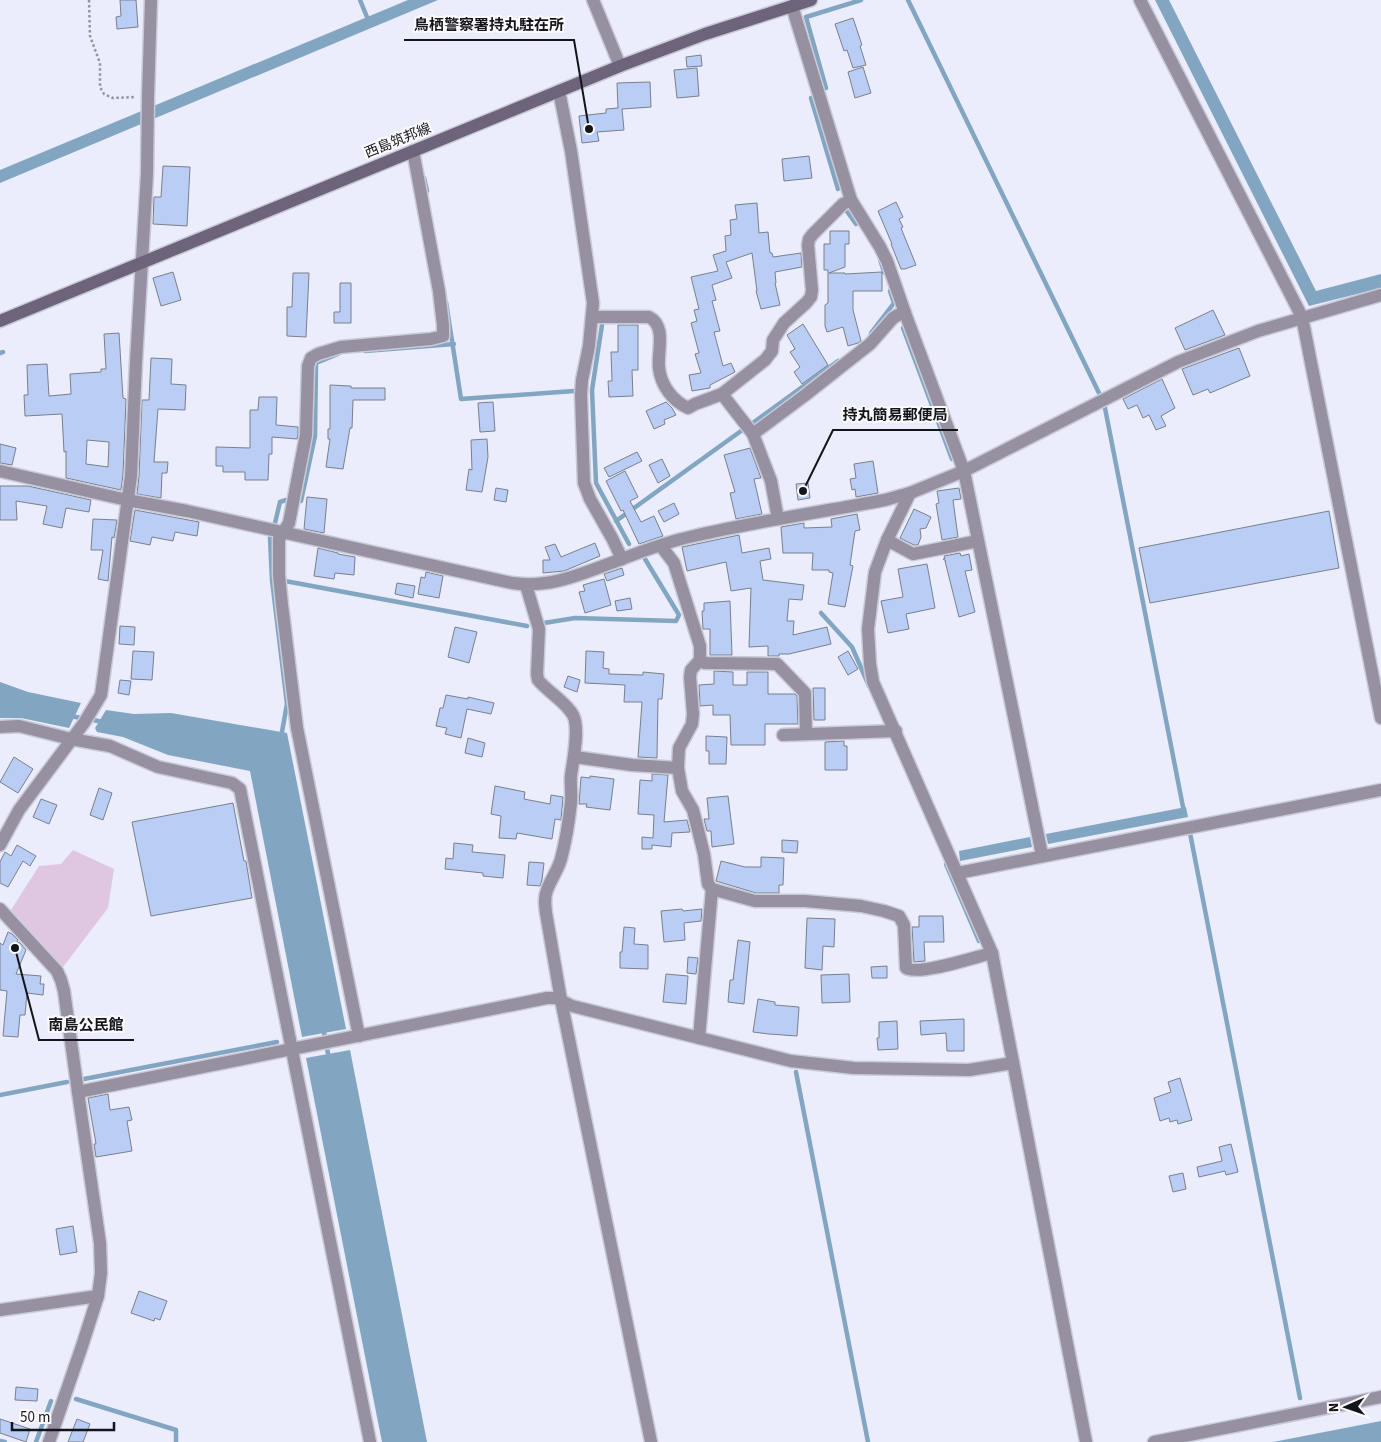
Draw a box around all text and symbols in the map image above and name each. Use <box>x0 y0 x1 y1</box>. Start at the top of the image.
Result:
callout: 鳥栖警察署持丸駐在所 <box>404 10 574 40</box>
text: 鳥栖警察署持丸駐在所 <box>414 15 564 36</box>
street label: 西島筑邦線 <box>362 119 434 163</box>
callout: 持丸簡易郵便局 <box>833 400 958 430</box>
text: 持丸簡易郵便局 <box>842 405 948 426</box>
callout: 南島公民館 <box>39 1010 134 1040</box>
text: 南島公民館 <box>48 1015 124 1036</box>
north arrow <box>1321 1382 1371 1432</box>
scale bar <box>12 1400 115 1432</box>
text: N <box>1324 1402 1344 1412</box>
text: 50 m <box>20 1407 50 1428</box>

